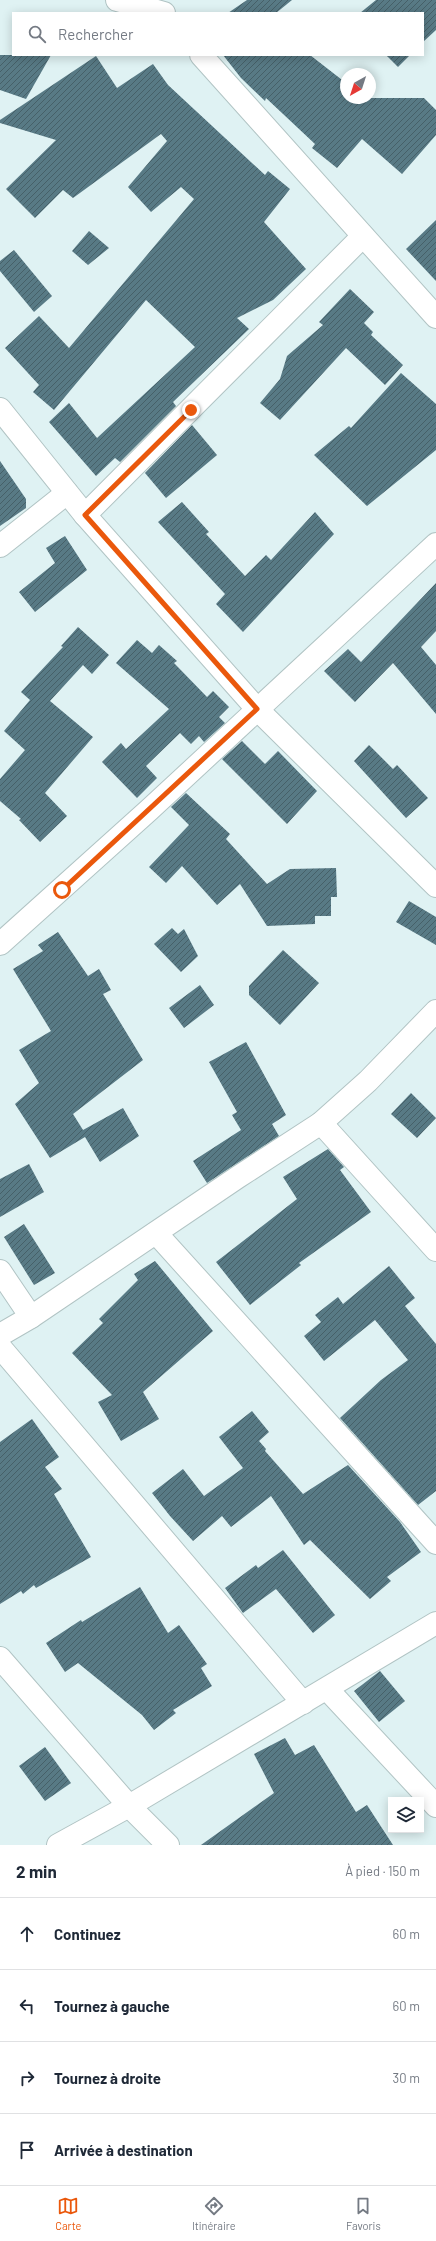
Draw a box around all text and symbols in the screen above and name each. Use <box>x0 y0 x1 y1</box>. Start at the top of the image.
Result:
search box <box>12 12 424 56</box>
icon: search <box>26 23 48 45</box>
text: Rechercher <box>58 25 134 43</box>
north arrow <box>340 68 376 104</box>
route end <box>182 401 200 419</box>
route start <box>53 881 71 899</box>
map controls <box>388 1797 424 1833</box>
button: layers <box>388 1797 424 1833</box>
text: 2 min <box>16 1861 57 1881</box>
text: À pied · 150 m <box>345 1863 420 1879</box>
icon: ahead <box>16 1923 38 1945</box>
text: Continuez <box>54 1925 121 1943</box>
text: 60 m <box>393 1926 420 1942</box>
icon: left <box>16 1995 38 2017</box>
text: Tournez à gauche <box>54 1997 170 2015</box>
text: 60 m <box>393 1998 420 2014</box>
icon: right <box>16 2067 38 2089</box>
text: Tournez à droite <box>54 2069 161 2087</box>
text: 30 m <box>393 2070 420 2086</box>
icon: arrive <box>16 2139 38 2161</box>
text: Arrivée à destination <box>54 2141 193 2159</box>
tab: Carte <box>55 2195 81 2232</box>
tab: Itinéraire <box>192 2195 236 2232</box>
tab: Favoris <box>346 2195 381 2232</box>

